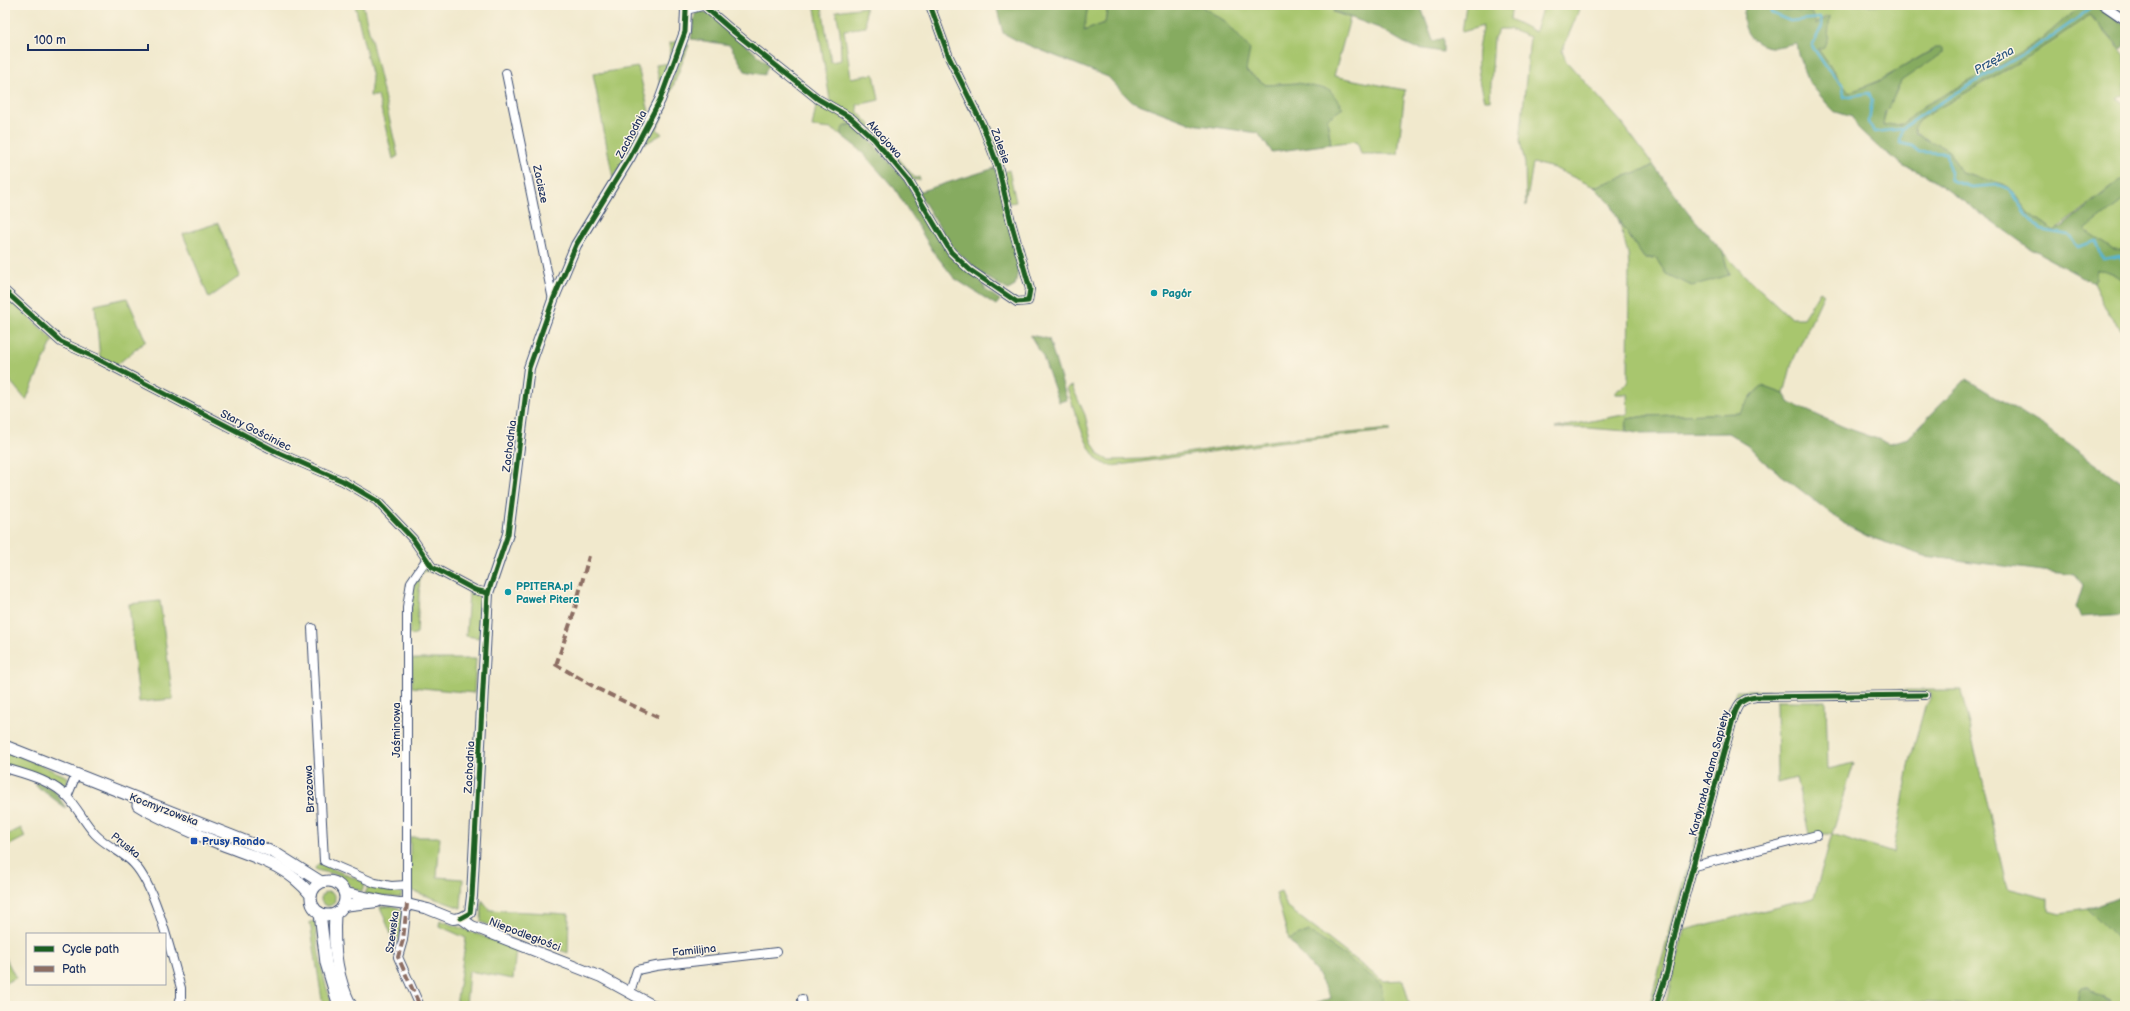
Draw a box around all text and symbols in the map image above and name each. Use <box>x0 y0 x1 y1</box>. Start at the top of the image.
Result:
scale bar <box>28 26 148 52</box>
text: 100 m <box>34 33 66 48</box>
water label: Przężna <box>1972 43 2017 78</box>
street label: Zachodnia <box>613 108 649 161</box>
street label: Akacjowa <box>864 118 905 161</box>
street label: Zalesie <box>988 126 1013 166</box>
street label: Zacisze <box>530 163 551 205</box>
place label: Pagór <box>1162 287 1192 300</box>
marker: Pagór <box>1149 288 1159 298</box>
street label: Stary Gościniec <box>218 407 294 454</box>
street label: Zachodnia <box>500 419 519 474</box>
place label: PPITERA.pl Paweł Pitera <box>516 580 579 606</box>
marker: PPITERA.pl Paweł Pitera <box>503 587 513 597</box>
street label: Jaśminowa <box>390 702 403 758</box>
street label: Kardynała Adama Sapiehy <box>1686 709 1733 837</box>
street label: Zachodnia <box>462 740 477 795</box>
street label: Brzozowa <box>302 765 317 813</box>
street label: Kocmyrzowska <box>127 790 200 829</box>
street label: Pruska <box>108 830 143 861</box>
place label: Prusy Rondo <box>202 835 265 848</box>
marker: Prusy Rondo <box>189 836 199 846</box>
street label: Szewska <box>383 910 402 954</box>
street label: Niepodległości <box>487 915 563 954</box>
legend <box>26 933 166 985</box>
text: Cycle path <box>62 942 119 957</box>
street label: Familijna <box>671 942 717 959</box>
text: Path <box>62 962 87 977</box>

